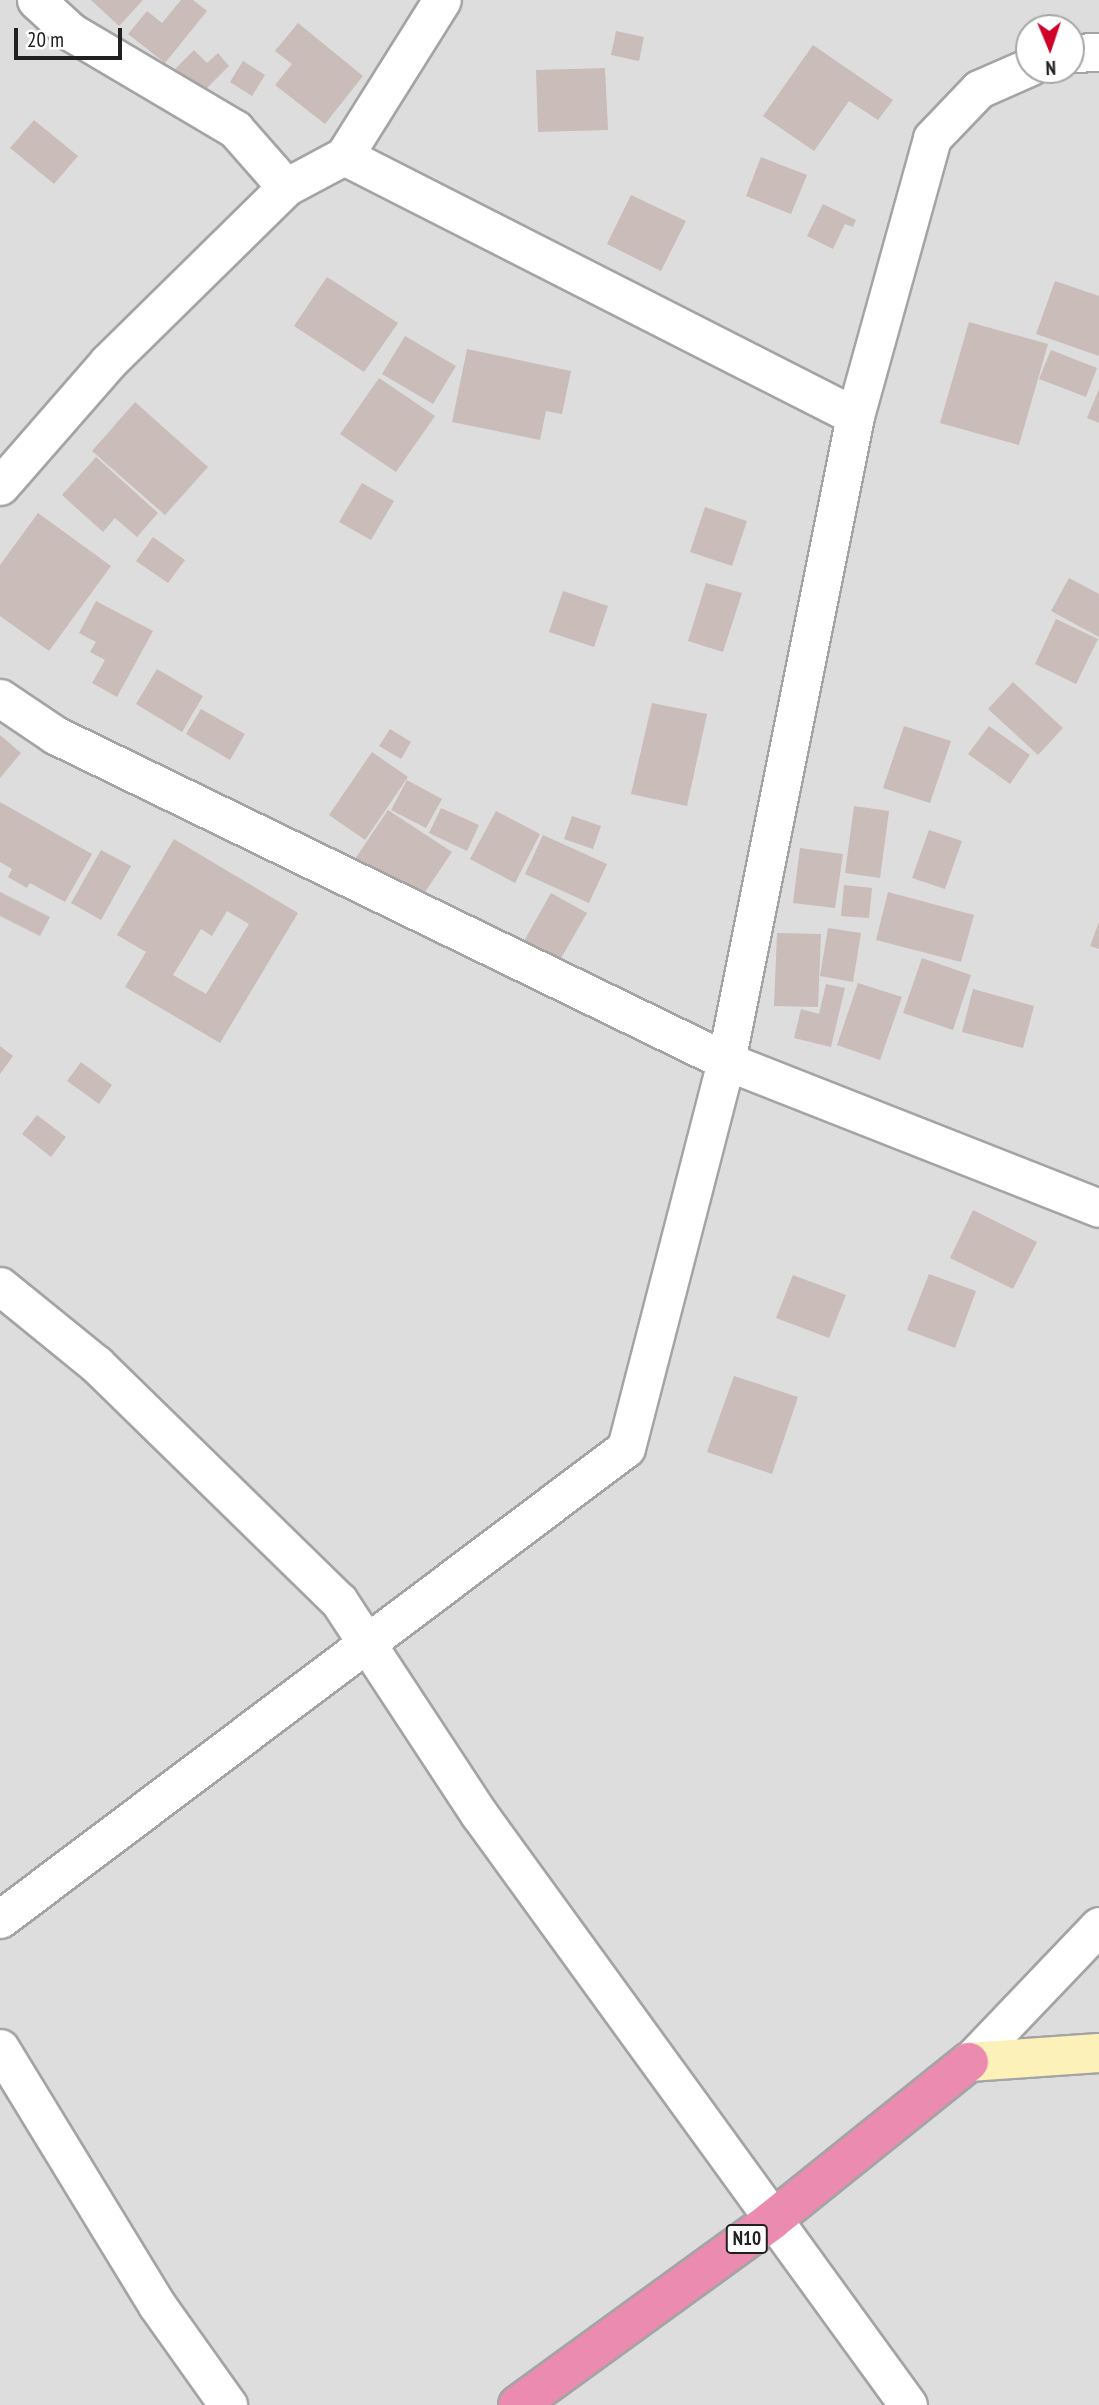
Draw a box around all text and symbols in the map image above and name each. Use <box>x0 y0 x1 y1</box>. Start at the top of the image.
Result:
scale bar <box>18 14 126 58</box>
north arrow <box>1015 14 1085 84</box>
text: 20 m <box>27 26 64 53</box>
text: N <box>1045 56 1056 80</box>
road number: N10 <box>724 2224 770 2254</box>

